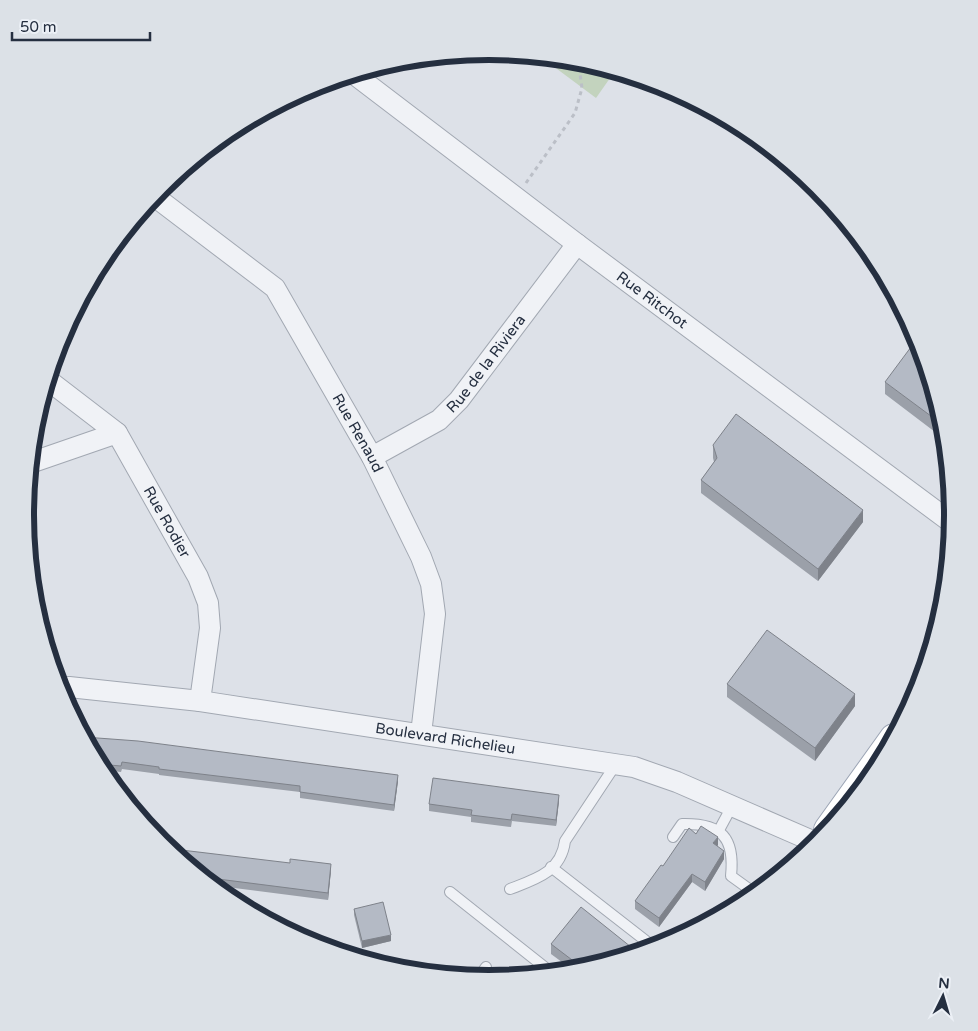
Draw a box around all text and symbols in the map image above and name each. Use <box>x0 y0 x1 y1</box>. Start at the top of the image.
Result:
scale bar <box>12 10 150 42</box>
text: 50 m <box>20 18 57 36</box>
street label: Rue Ritchot <box>613 268 691 332</box>
street label: Rue de la Riviera <box>442 311 529 417</box>
street label: Rue Renaud <box>329 390 387 475</box>
street label: Rue Rodier <box>140 483 194 561</box>
street label: Boulevard Richelieu <box>374 719 517 758</box>
north arrow <box>918 971 968 1021</box>
text: N <box>938 975 950 993</box>

